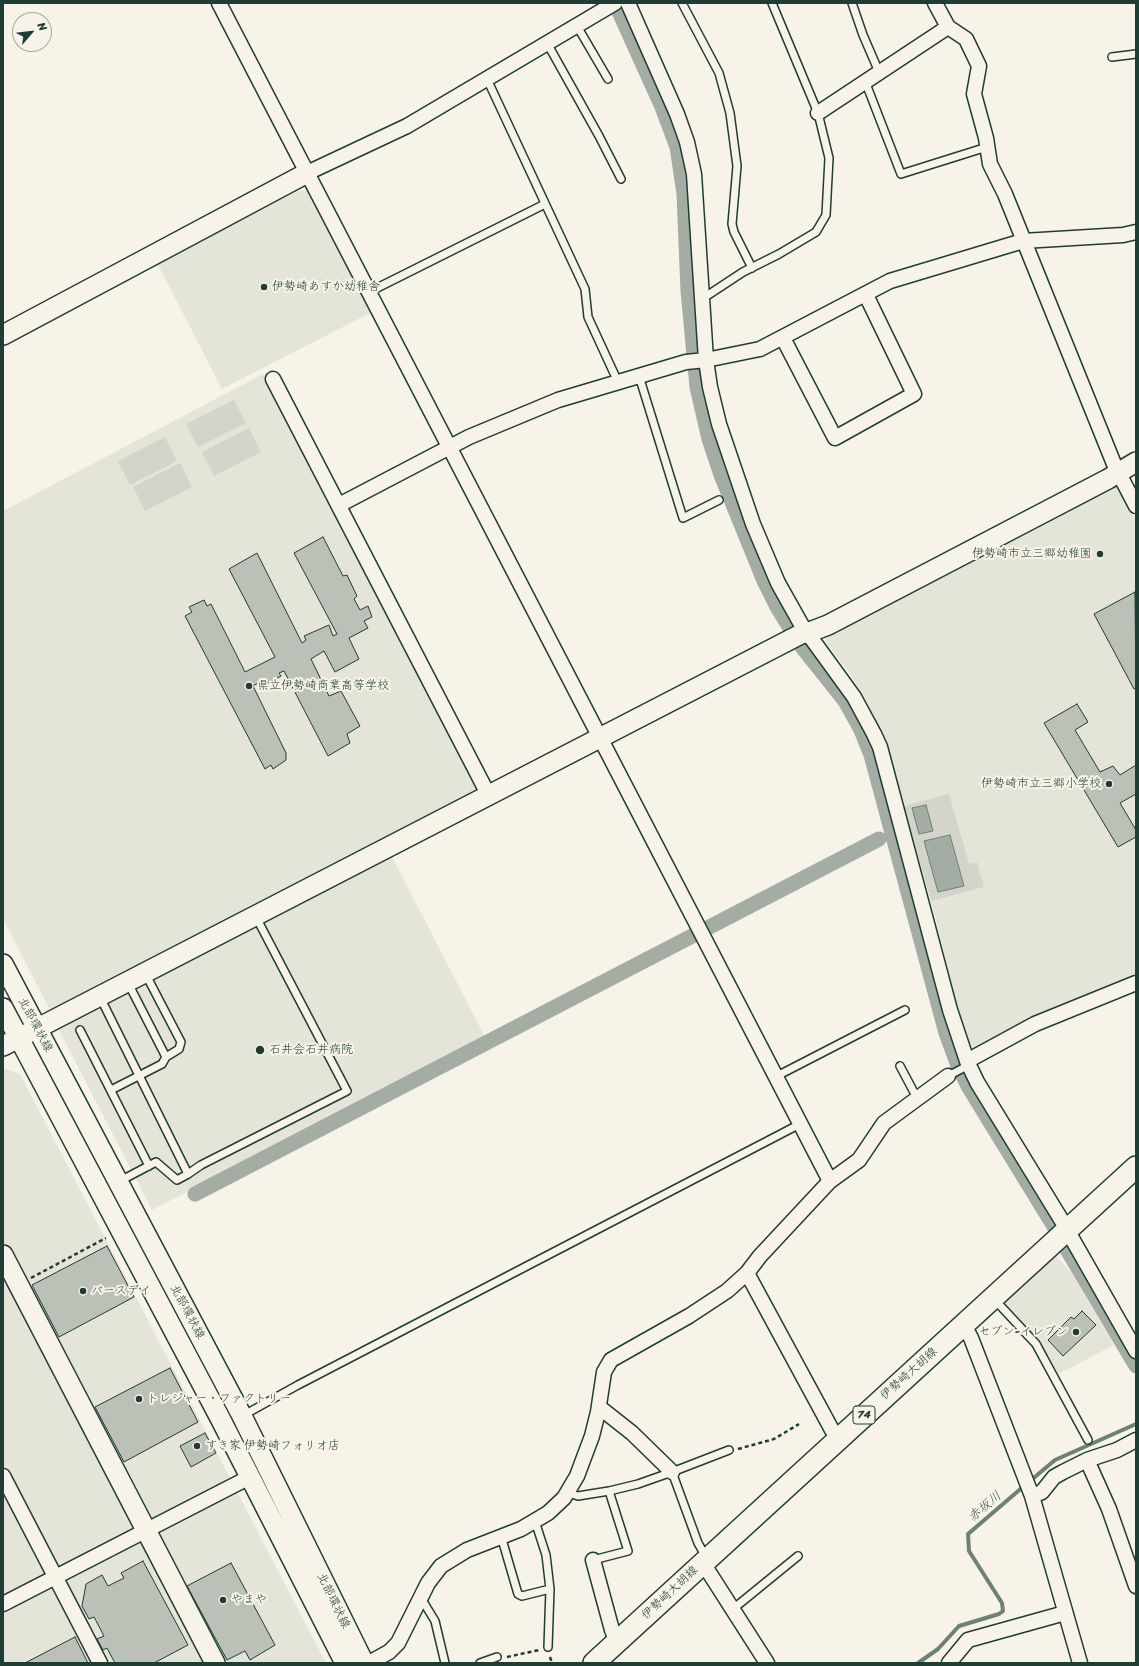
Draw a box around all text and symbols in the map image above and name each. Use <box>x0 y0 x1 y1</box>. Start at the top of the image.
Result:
north arrow <box>12 12 52 52</box>
text: N <box>32 19 52 34</box>
place label: 伊勢崎あすか幼稚舎 <box>272 280 380 294</box>
marker: 伊勢崎あすか幼稚舎 <box>259 282 269 292</box>
place label: 伊勢崎市立三郷幼稚園 <box>972 547 1092 561</box>
marker: 伊勢崎市立三郷幼稚園 <box>1095 549 1105 559</box>
place label: 県立伊勢崎商業高等学校 <box>257 679 389 693</box>
marker: 県立伊勢崎商業高等学校 <box>244 681 254 691</box>
place label: 伊勢崎市立三郷小学校 <box>981 777 1101 791</box>
marker: 伊勢崎市立三郷小学校 <box>1104 779 1114 789</box>
street label: 北部環状線 <box>15 995 55 1055</box>
place label: 石井会石井病院 <box>269 1043 353 1057</box>
marker: 石井会石井病院 <box>254 1044 266 1056</box>
street label: 北部環状線 <box>167 1282 207 1342</box>
place label: バースデイ <box>91 1284 151 1298</box>
marker: バースデイ <box>78 1286 88 1296</box>
place label: セブン-イレブン <box>978 1325 1068 1339</box>
marker: セブン-イレブン <box>1071 1327 1081 1337</box>
street label: 伊勢崎大胡線 <box>877 1345 941 1403</box>
place label: トレジャー・ファクトリー <box>147 1392 291 1406</box>
marker: トレジャー・ファクトリー <box>134 1394 144 1404</box>
road number: 74 <box>853 1406 875 1424</box>
place label: すき家 伊勢崎フォリオ店 <box>205 1439 340 1453</box>
marker: すき家 伊勢崎フォリオ店 <box>192 1441 202 1451</box>
water label: 赤坂川 <box>965 1488 1005 1526</box>
street label: 伊勢崎大胡線 <box>639 1563 701 1623</box>
street label: 北部環状線 <box>313 1571 353 1631</box>
place label: やまや <box>231 1593 267 1607</box>
marker: やまや <box>218 1595 228 1605</box>

